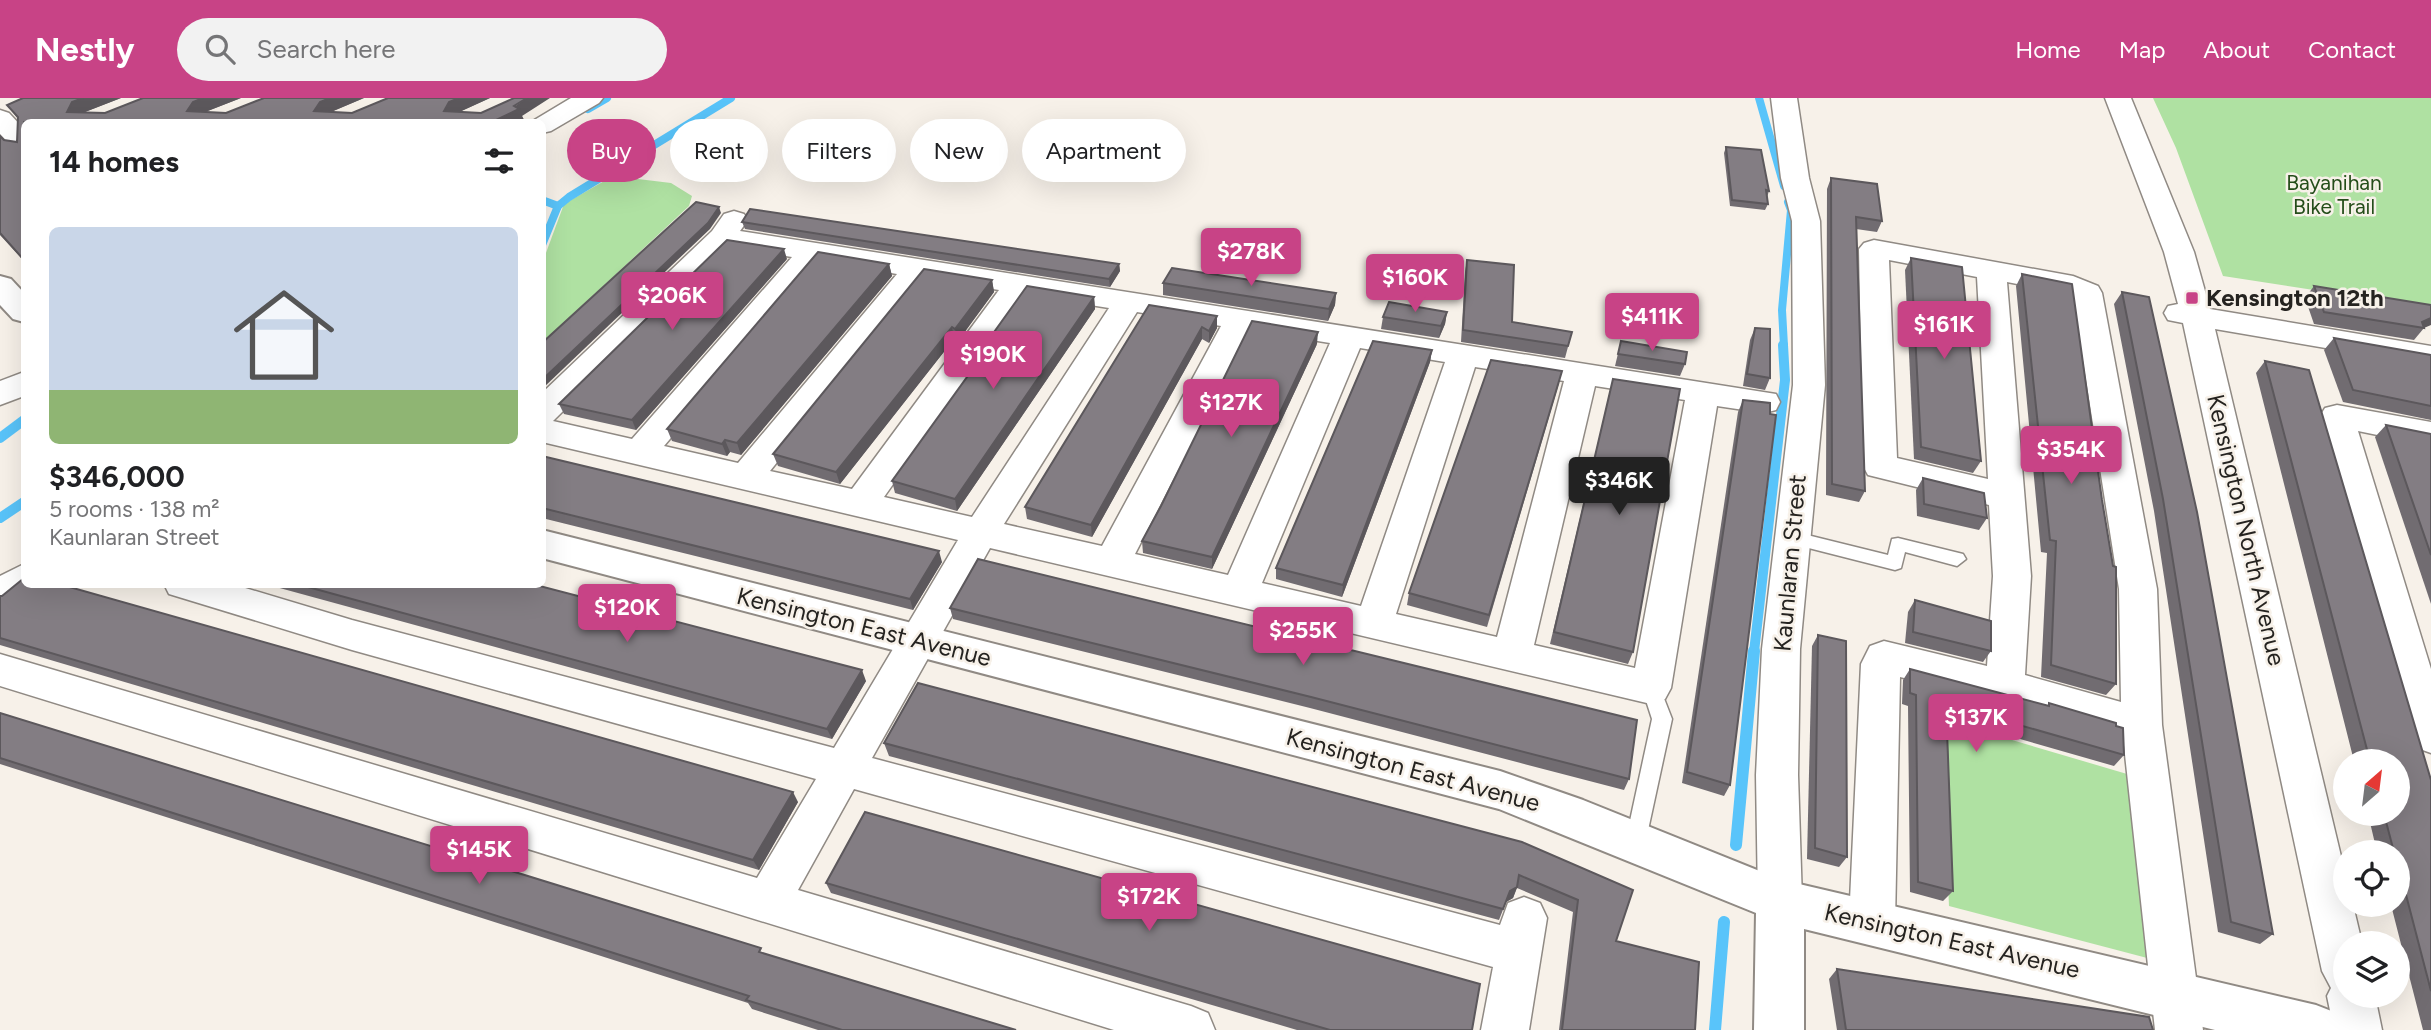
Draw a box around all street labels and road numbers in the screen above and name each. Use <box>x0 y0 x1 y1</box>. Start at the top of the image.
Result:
street label: Kensington North Avenue <box>2201 391 2292 668</box>
street label: Kaunlaran Street <box>1767 473 1812 653</box>
street label: Kensington East Avenue <box>734 581 994 672</box>
street label: Kensington East Avenue <box>1283 722 1543 817</box>
street label: Kensington East Avenue <box>1822 897 2083 984</box>

